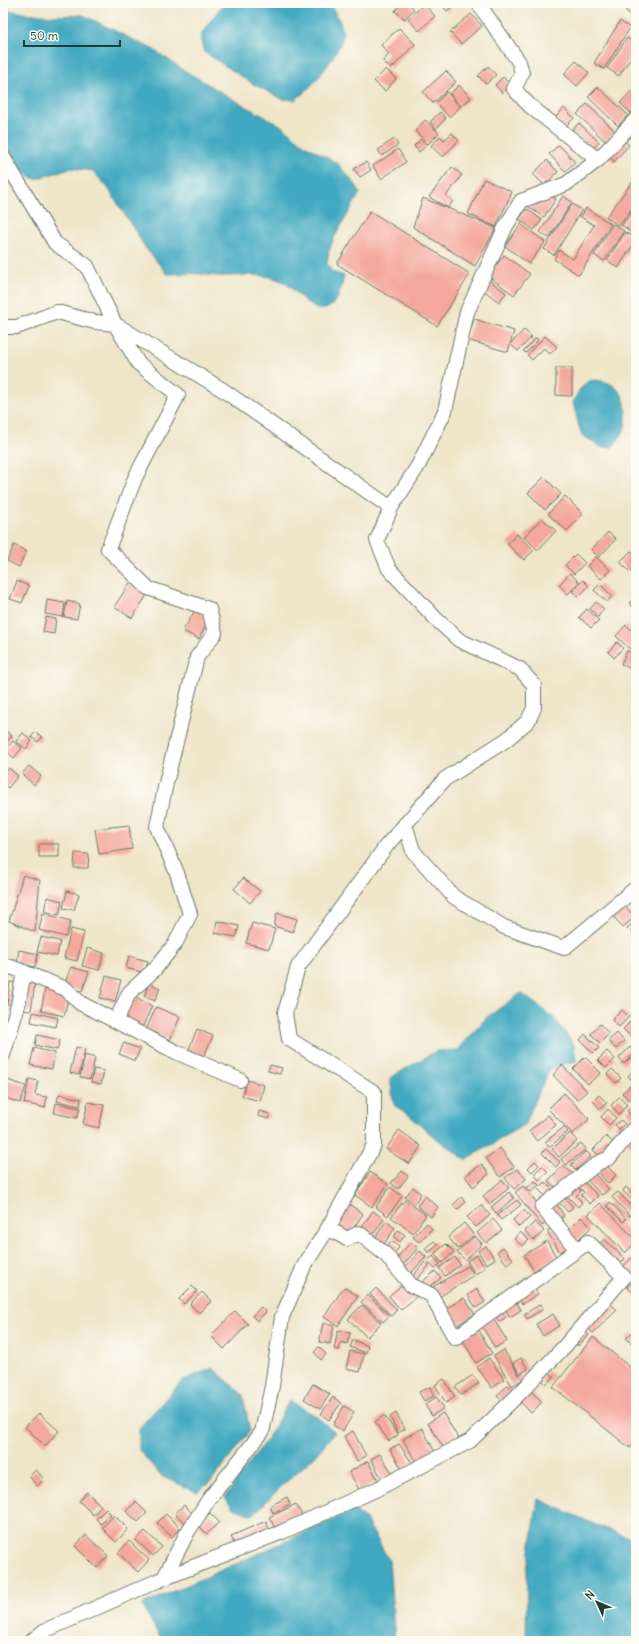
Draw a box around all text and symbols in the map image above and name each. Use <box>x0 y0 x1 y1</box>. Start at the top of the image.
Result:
scale bar <box>24 22 120 48</box>
text: 50 m <box>30 28 59 43</box>
north arrow <box>577 1582 617 1622</box>
text: N <box>582 1587 597 1603</box>

